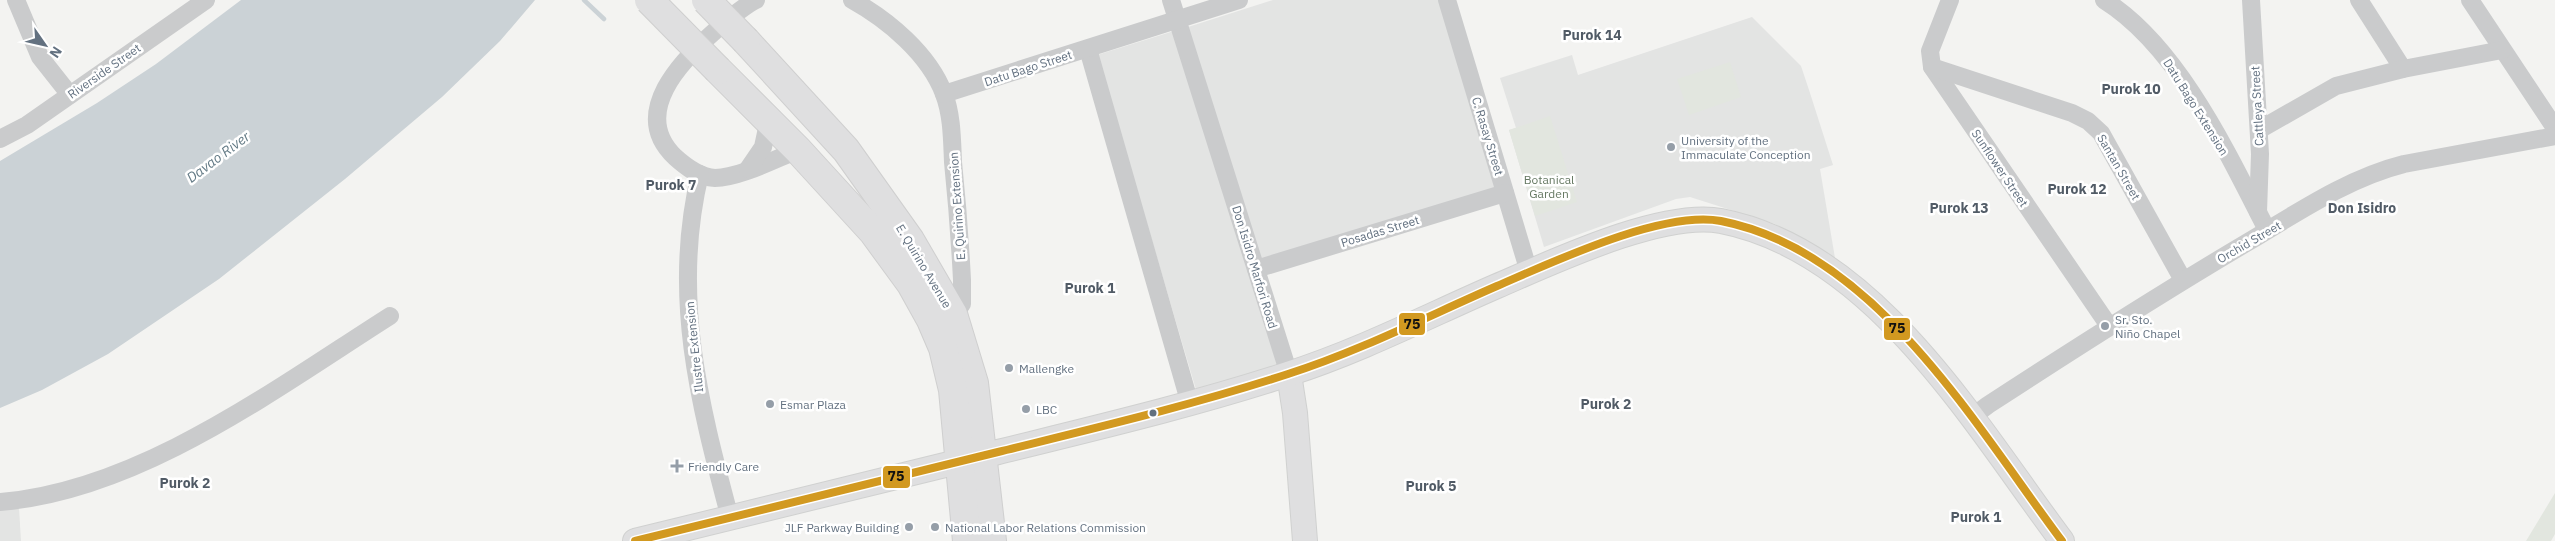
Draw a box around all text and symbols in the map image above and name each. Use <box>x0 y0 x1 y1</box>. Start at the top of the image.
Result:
north arrow <box>20 20 70 70</box>
district label: Purok 14 <box>1562 26 1622 44</box>
street label: Riverside Street <box>65 40 143 102</box>
text: N <box>45 43 66 62</box>
street label: Datu Bago Street <box>982 47 1074 89</box>
street label: Datu Bago Extension <box>2160 56 2232 158</box>
street label: Cattleya Street <box>2247 66 2267 146</box>
district label: Purok 10 <box>2101 80 2161 98</box>
street label: C. Rasay Street <box>1469 95 1507 177</box>
street label: Sunflower Street <box>1969 126 2031 210</box>
water label: Davao River <box>183 127 254 187</box>
street label: Santan Street <box>2094 131 2144 203</box>
place label: University of the Immaculate Conception <box>1681 133 1810 162</box>
marker: University of the Immaculate Conception <box>1665 141 1677 153</box>
street label: E. Quirino Extension <box>946 151 968 261</box>
park label: Botanical Garden <box>1524 172 1574 201</box>
district label: Purok 7 <box>646 176 696 194</box>
district label: Purok 12 <box>2047 180 2107 198</box>
district label: Purok 13 <box>1929 199 1989 217</box>
district label: Don Isidro <box>2328 199 2396 217</box>
street label: Don Isidro Marfori Road <box>1229 204 1281 330</box>
street label: Posadas Street <box>1339 212 1421 250</box>
street label: Orchid Street <box>2214 218 2284 266</box>
street label: E. Quirino Avenue <box>893 221 955 311</box>
district label: Purok 1 <box>1065 279 1116 297</box>
street label: Ilustre Extension <box>682 301 706 393</box>
line badge: 75 <box>1398 312 1426 336</box>
place label: Sr. Sto. Niño Chapel <box>2115 312 2180 341</box>
text: 75 <box>1404 315 1420 333</box>
line badge: 75 <box>1883 317 1911 341</box>
text: 75 <box>1889 319 1905 337</box>
marker: Sr. Sto. Niño Chapel <box>2099 320 2111 332</box>
place label: Mallengke <box>1019 361 1074 376</box>
marker: Mallengke <box>1003 362 1015 374</box>
district label: Purok 2 <box>1581 395 1631 413</box>
place label: Esmar Plaza <box>780 397 846 412</box>
marker: Esmar Plaza <box>764 398 776 410</box>
place label: LBC <box>1036 402 1058 417</box>
marker: LBC <box>1020 403 1032 415</box>
unlabelled marker <box>1148 408 1158 418</box>
marker: Friendly Care <box>670 459 684 473</box>
place label: Friendly Care <box>688 459 759 474</box>
line badge: 75 <box>882 465 911 489</box>
text: 75 <box>888 467 904 485</box>
district label: Purok 2 <box>160 474 210 492</box>
district label: Purok 5 <box>1406 477 1456 495</box>
district label: Purok 1 <box>1951 508 2002 526</box>
place label: JLF Parkway Building <box>785 520 900 535</box>
place label: National Labor Relations Commission <box>945 520 1146 535</box>
marker: JLF Parkway Building <box>903 521 915 533</box>
marker: National Labor Relations Commission <box>929 521 941 533</box>

